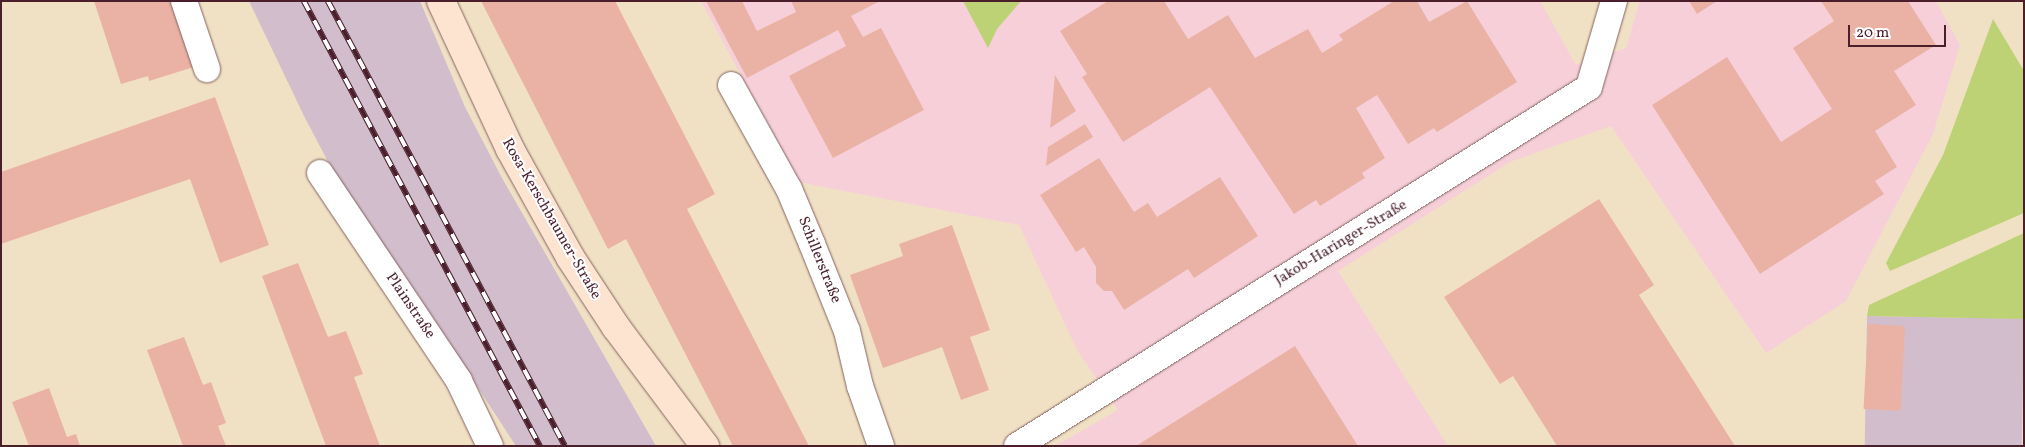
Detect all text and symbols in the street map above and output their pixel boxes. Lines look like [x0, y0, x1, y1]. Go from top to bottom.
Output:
scale bar [1850, 15, 1948, 47]
text: 20 m [1856, 23, 1889, 44]
street label: Rosa-Kerschbaumer-Straße [498, 135, 604, 303]
street label: Jakob-Haringer-Straße [1271, 196, 1411, 290]
street label: Schillerstraße [793, 214, 845, 306]
street label: Plainstraße [381, 270, 439, 342]

